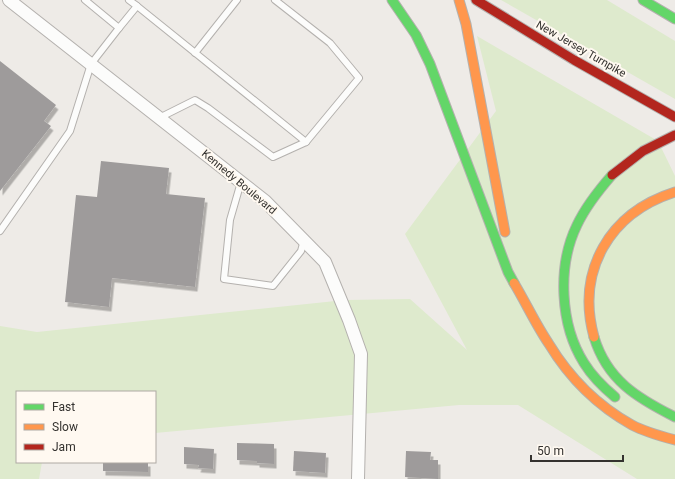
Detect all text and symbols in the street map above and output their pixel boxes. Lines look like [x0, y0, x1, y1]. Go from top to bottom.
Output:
street label: New Jersey Turnpike [534, 18, 628, 80]
street label: Kennedy Boulevard [199, 147, 279, 217]
legend [16, 391, 156, 463]
text: Fast [52, 400, 75, 414]
text: Slow [52, 420, 78, 434]
scale bar [531, 437, 623, 463]
text: Jam [52, 440, 76, 454]
text: 50 m [537, 444, 564, 458]

